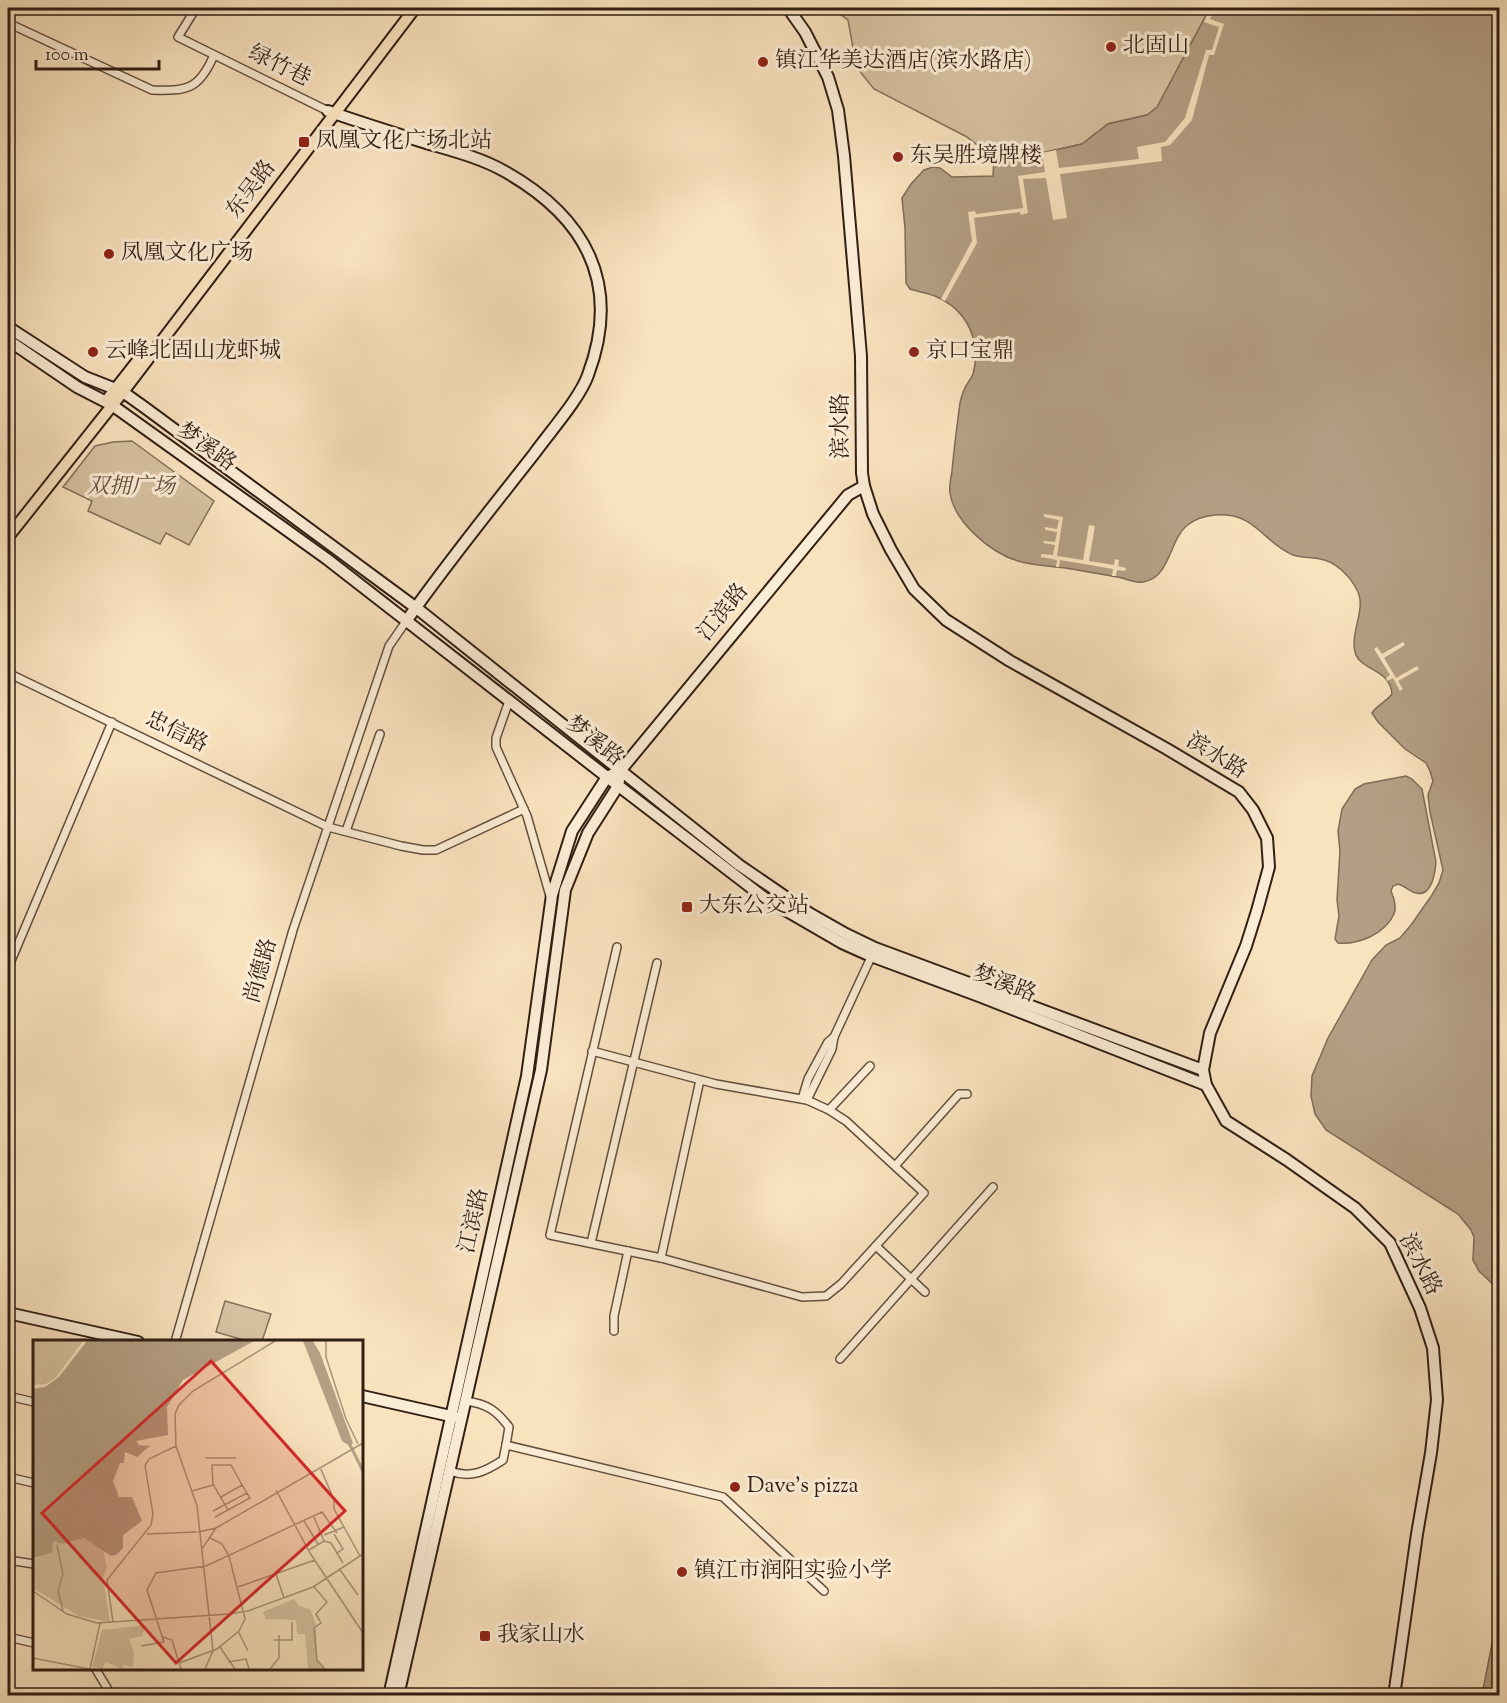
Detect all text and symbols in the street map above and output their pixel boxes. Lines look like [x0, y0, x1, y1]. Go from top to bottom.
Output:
place label: 北固山 [1123, 31, 1189, 63]
scale bar [36, 33, 159, 71]
street label: 绿竹巷 [242, 38, 316, 96]
marker: 北固山 [1104, 40, 1118, 54]
text: 100 m [45, 43, 89, 69]
place label: 镇江华美达酒店(滨水路店) [775, 46, 1031, 78]
marker: 镇江华美达酒店(滨水路店) [756, 55, 770, 69]
place label: 凤凰文化广场北站 [316, 126, 492, 158]
marker: 凤凰文化广场北站 [297, 135, 311, 149]
place label: 东吴胜境牌楼 [910, 141, 1042, 173]
marker: 东吴胜境牌楼 [891, 150, 905, 164]
street label: 东吴路 [219, 154, 285, 226]
place label: 凤凰文化广场 [121, 238, 253, 270]
marker: 凤凰文化广场 [102, 247, 116, 261]
place label: 云峰北固山龙虾城 [105, 336, 281, 368]
place label: 京口宝鼎 [926, 336, 1014, 368]
marker: 云峰北固山龙虾城 [86, 345, 100, 359]
marker: 京口宝鼎 [907, 345, 921, 359]
street label: 滨水路 [826, 393, 858, 459]
street label: 梦溪路 [170, 416, 242, 480]
park label: 双拥广场 [87, 472, 177, 504]
street label: 江滨路 [691, 577, 757, 649]
street label: 忠信路 [139, 704, 213, 762]
street label: 梦溪路 [558, 709, 630, 775]
street label: 滨水路 [1180, 726, 1252, 788]
place label: 大东公交站 [699, 891, 809, 923]
marker: 大东公交站 [680, 900, 694, 914]
street label: 尚德路 [238, 935, 286, 1007]
street label: 梦溪路 [967, 958, 1041, 1012]
street label: 江滨路 [452, 1185, 498, 1257]
street label: 滨水路 [1390, 1228, 1448, 1302]
inset map [33, 1340, 363, 1670]
place label: Dave's pizza [747, 1471, 859, 1503]
marker: Dave's pizza [728, 1480, 742, 1494]
place label: 镇江市润阳实验小学 [694, 1556, 892, 1588]
marker: 镇江市润阳实验小学 [675, 1565, 689, 1579]
place label: 我家山水 [497, 1620, 585, 1652]
marker: 我家山水 [478, 1629, 492, 1643]

